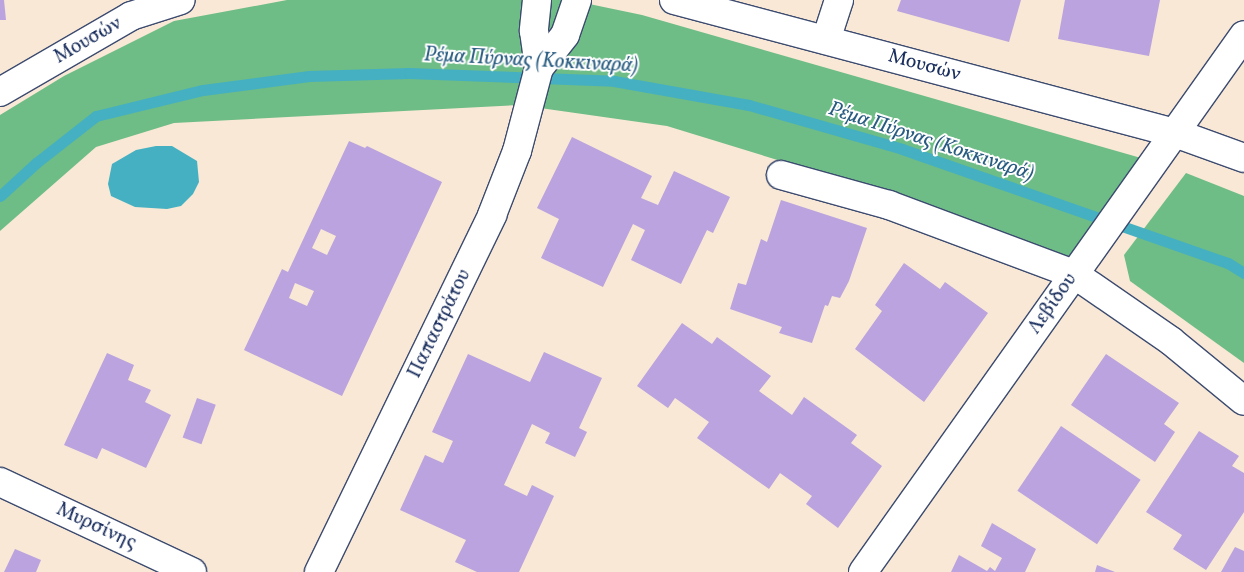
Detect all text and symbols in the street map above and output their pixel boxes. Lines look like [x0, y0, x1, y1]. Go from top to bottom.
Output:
street label: Μουσών [50, 12, 126, 70]
water label: Ρέμα Πύρνας (Κοκκιναρά) [423, 43, 639, 79]
street label: Μουσών [885, 45, 963, 87]
water label: Ρέμα Πύρνας (Κοκκιναρά) [825, 97, 1037, 187]
street label: Παπαστράτου [403, 266, 477, 382]
street label: Λεβίδου [1023, 269, 1083, 339]
street label: Μυρσίνης [52, 498, 140, 556]

